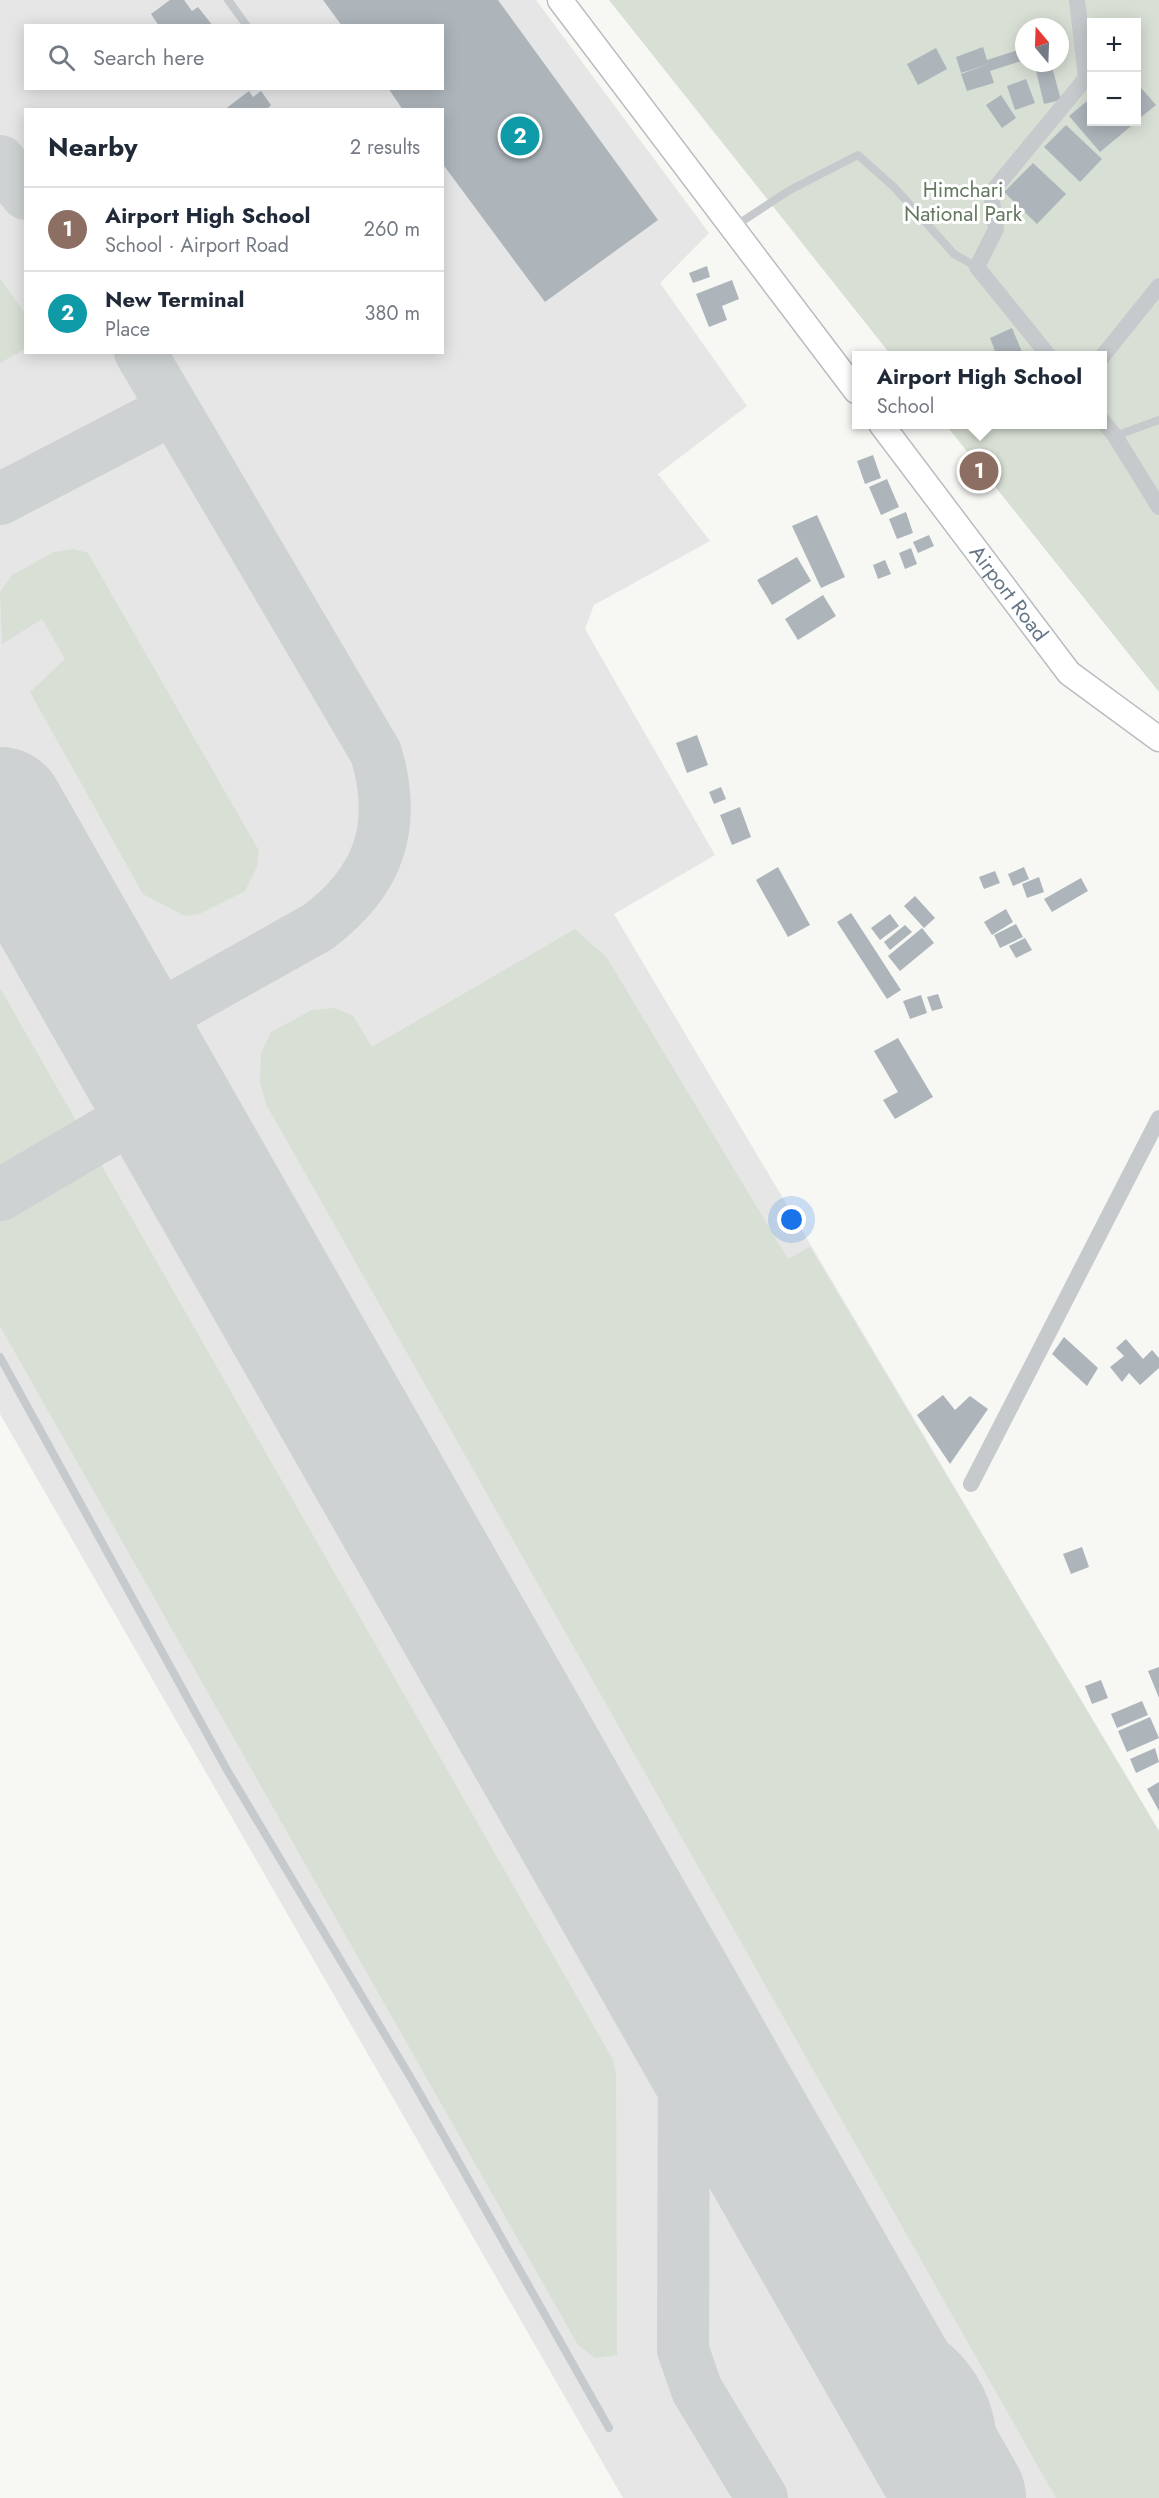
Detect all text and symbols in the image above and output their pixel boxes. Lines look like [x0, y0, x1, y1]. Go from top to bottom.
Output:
north arrow [1015, 18, 1069, 72]
map controls [1087, 18, 1141, 126]
button: + [1087, 18, 1141, 72]
search box [24, 24, 444, 90]
icon: search [45, 41, 78, 74]
text: Search here [93, 41, 204, 73]
button: − [1087, 72, 1141, 126]
pin: 2 [500, 114, 540, 158]
text: Nearby [48, 128, 137, 166]
text: 2 results [350, 133, 420, 162]
park label: Himchari National Park [904, 175, 1023, 229]
text: Airport High School [105, 199, 310, 231]
text: 1 [62, 215, 73, 244]
text: 260 m [364, 215, 420, 244]
text: School · Airport Road [105, 231, 289, 260]
text: New Terminal [105, 283, 244, 315]
text: 2 [61, 299, 74, 328]
text: 380 m [365, 299, 420, 328]
text: Place [105, 315, 150, 344]
popup [852, 351, 1107, 429]
text: Airport High School [877, 360, 1082, 392]
text: School [877, 392, 934, 421]
pin: 1 [960, 448, 998, 494]
street label: Airport Road [962, 539, 1055, 648]
your location [777, 1205, 806, 1234]

